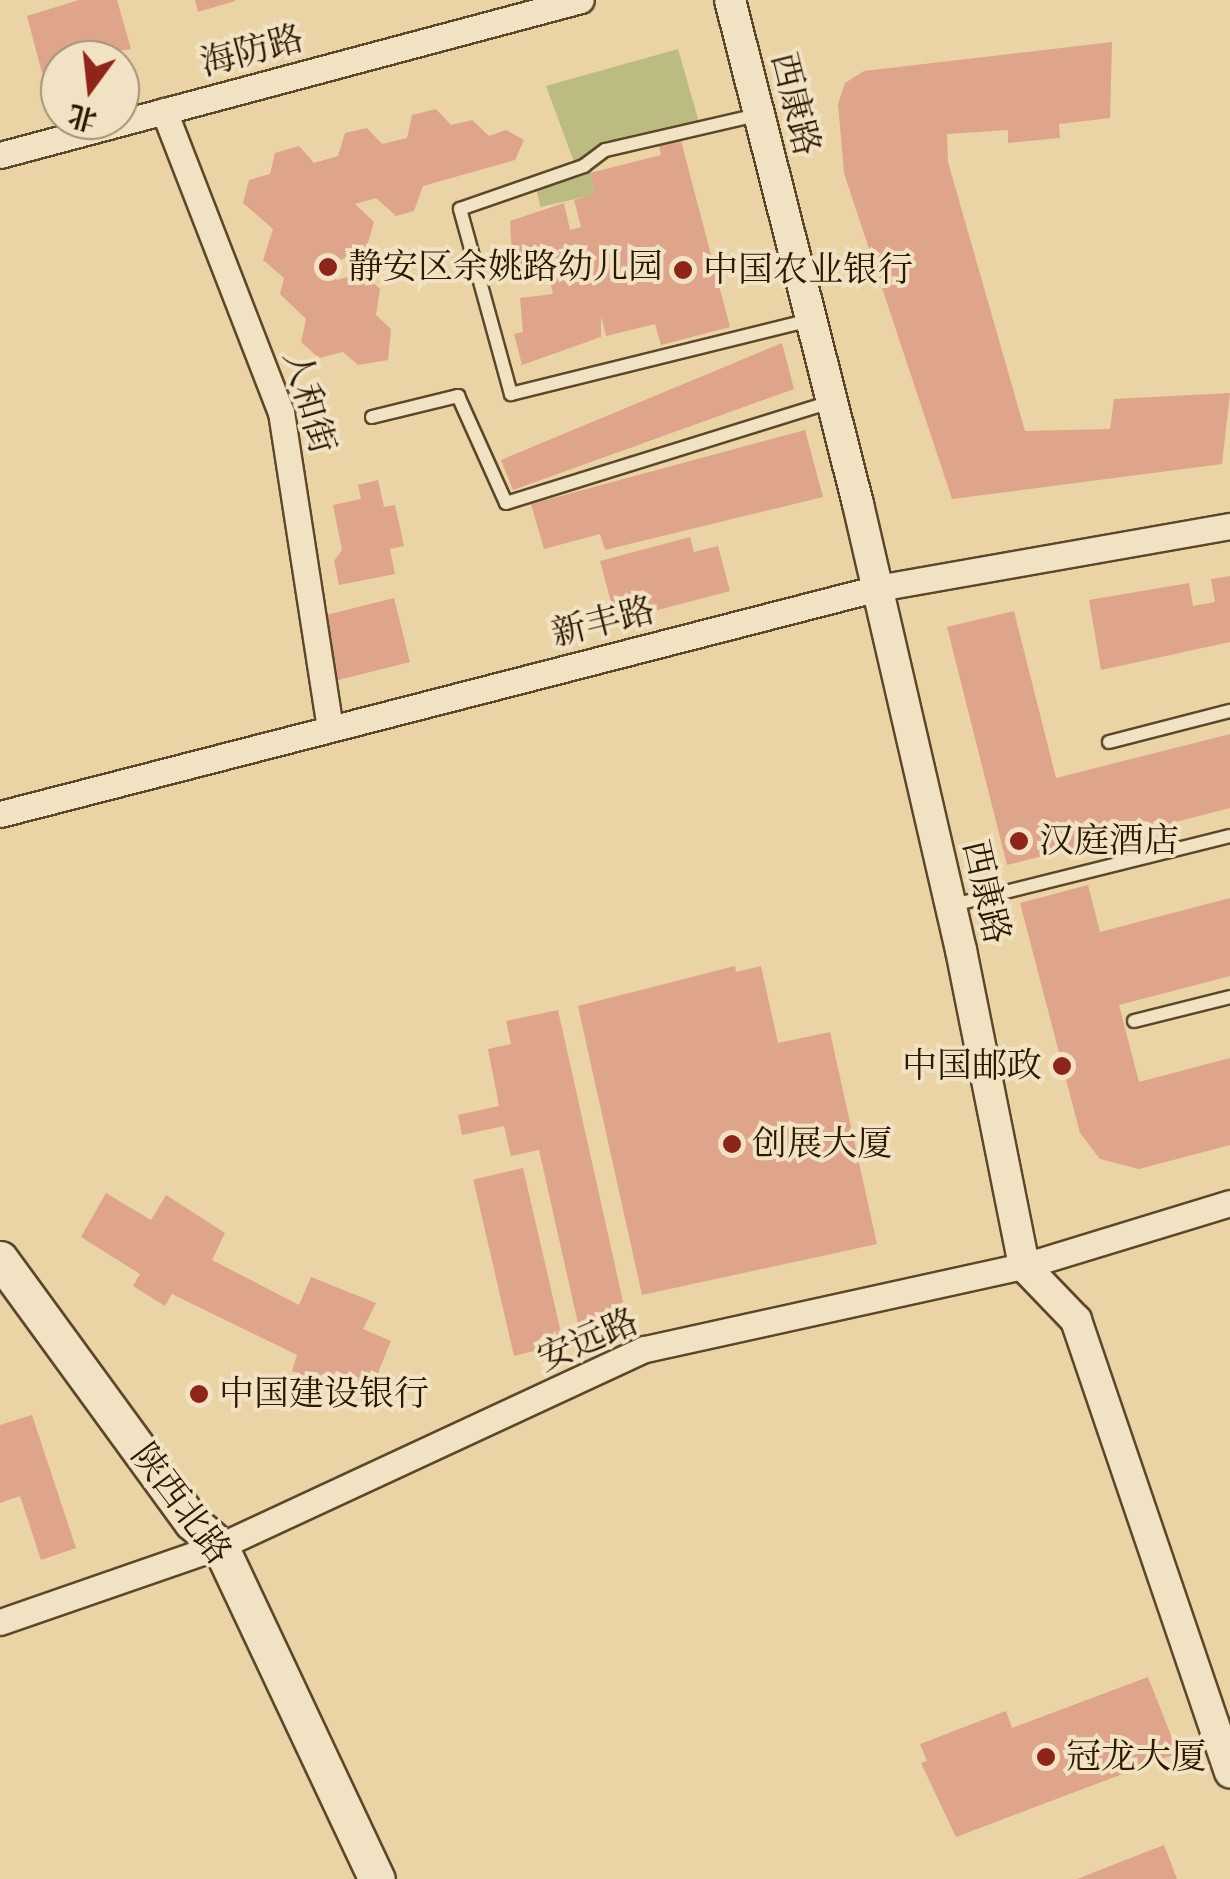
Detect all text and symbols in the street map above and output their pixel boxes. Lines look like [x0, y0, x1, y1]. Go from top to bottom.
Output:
street label: 海防路 [196, 17, 308, 85]
north arrow [40, 40, 140, 140]
street label: 西康路 [762, 48, 828, 160]
text: 北 [64, 95, 101, 139]
place label: 静安区余姚路幼儿园 [348, 246, 663, 288]
place label: 中国农业银行 [703, 249, 913, 291]
marker: 静安区余姚路幼儿园 [317, 256, 339, 278]
marker: 中国农业银行 [672, 259, 694, 281]
street label: 人和街 [274, 346, 344, 458]
street label: 新丰路 [547, 589, 659, 655]
place label: 汉庭酒店 [1039, 820, 1179, 862]
marker: 汉庭酒店 [1008, 830, 1030, 852]
street label: 西康路 [954, 836, 1018, 948]
place label: 中国邮政 [902, 1045, 1042, 1087]
marker: 中国邮政 [1051, 1055, 1073, 1077]
place label: 创展大厦 [752, 1123, 892, 1165]
marker: 创展大厦 [721, 1133, 743, 1155]
street label: 安远路 [531, 1300, 645, 1380]
place label: 中国建设银行 [219, 1373, 429, 1415]
marker: 中国建设银行 [188, 1383, 210, 1405]
street label: 陕西北路 [122, 1435, 240, 1573]
place label: 冠龙大厦 [1066, 1736, 1206, 1778]
marker: 冠龙大厦 [1035, 1746, 1057, 1768]

